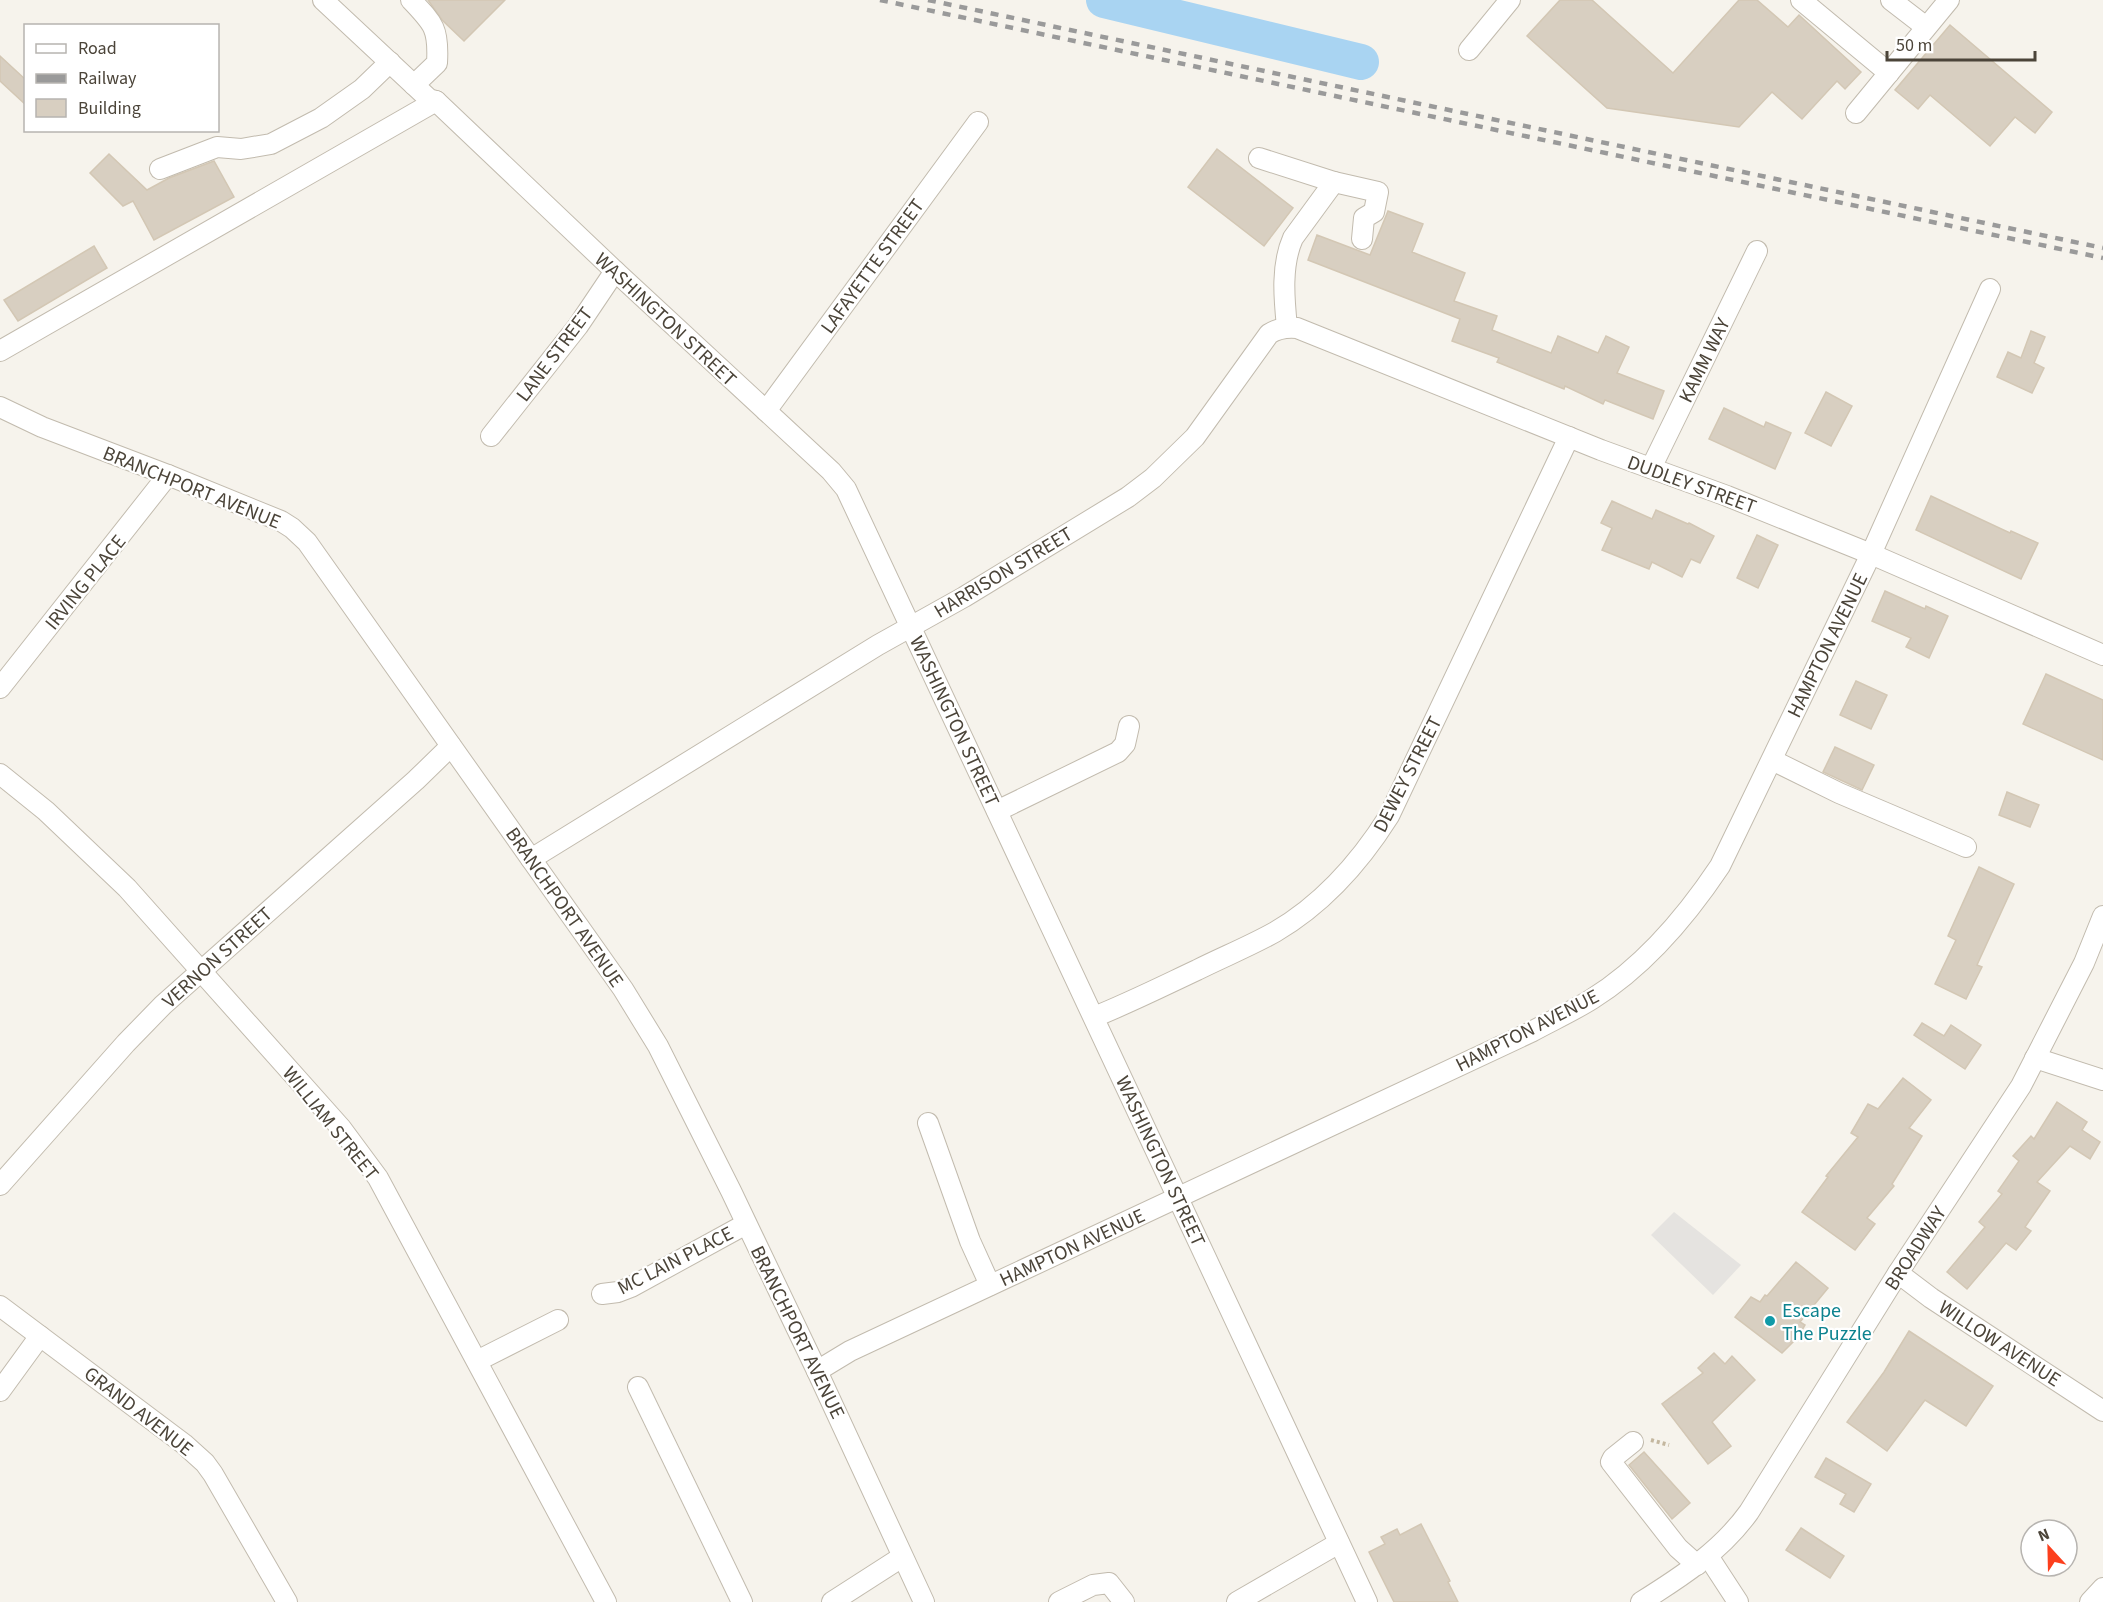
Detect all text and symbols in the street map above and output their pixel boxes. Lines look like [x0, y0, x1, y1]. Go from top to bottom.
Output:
legend [24, 24, 219, 132]
scale bar [1887, 24, 2036, 62]
text: 50 m [1896, 33, 1932, 58]
text: Road [78, 36, 117, 61]
text: Railway [78, 66, 137, 91]
text: Building [78, 96, 141, 121]
street label: LAFAYETTE STREET [814, 193, 931, 340]
street label: WASHINGTON STREET [588, 246, 743, 393]
street label: LANE STREET [510, 301, 600, 408]
street label: KAMM WAY [1672, 313, 1738, 408]
street label: BRANCHPORT AVENUE [99, 439, 285, 536]
street label: DUDLEY STREET [1623, 449, 1760, 521]
street label: HARRISON STREET [929, 520, 1078, 625]
street label: IRVING PLACE [39, 529, 133, 636]
street label: HAMPTON AVENUE [1781, 568, 1875, 722]
street label: WASHINGTON STREET [902, 632, 1006, 811]
street label: DEWEY STREET [1367, 711, 1449, 837]
street label: BRANCHPORT AVENUE [498, 822, 630, 993]
street label: VERNON STREET [156, 900, 279, 1015]
street label: HAMPTON AVENUE [1451, 983, 1604, 1079]
street label: WILLIAM STREET [276, 1061, 385, 1187]
street label: WASHINGTON STREET [1108, 1072, 1212, 1251]
street label: BROADWAY [1878, 1201, 1954, 1296]
street label: HAMPTON AVENUE [995, 1202, 1150, 1294]
street label: MC LAIN PLACE [613, 1220, 738, 1302]
street label: BRANCHPORT AVENUE [743, 1241, 851, 1424]
street label: WILLOW AVENUE [1933, 1294, 2066, 1394]
place label: Escape The Puzzle [1782, 1297, 1872, 1348]
marker: Escape The Puzzle [1763, 1314, 1777, 1328]
street label: GRAND AVENUE [78, 1360, 199, 1463]
north arrow [2019, 1518, 2079, 1578]
text: N [2035, 1523, 2053, 1547]

